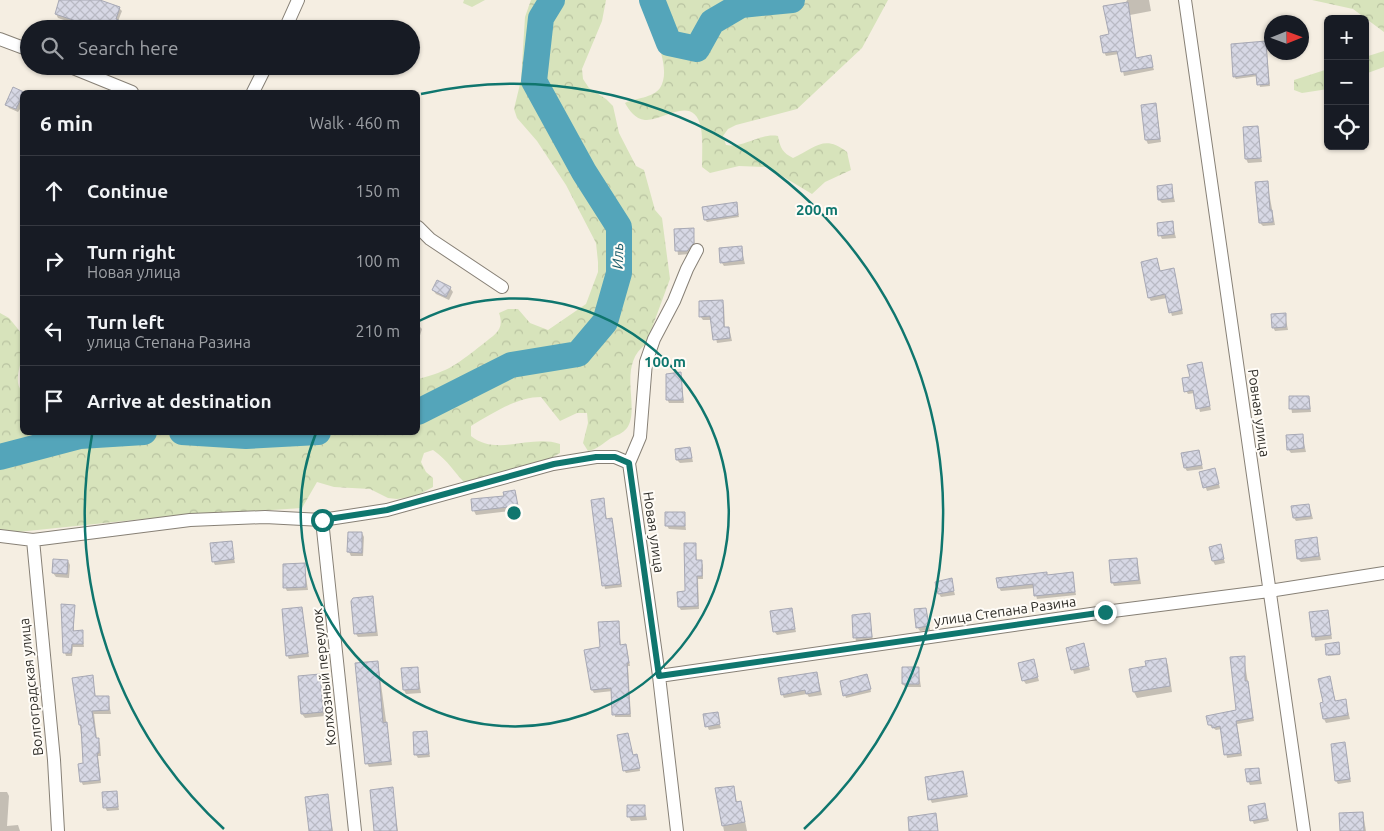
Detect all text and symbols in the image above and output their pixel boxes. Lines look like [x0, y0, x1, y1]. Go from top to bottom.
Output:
north arrow [1264, 15, 1309, 60]
map controls [1324, 15, 1369, 150]
button: + [1324, 15, 1369, 60]
search box [20, 20, 420, 75]
icon: search [38, 34, 66, 62]
text: Search here [78, 37, 178, 59]
button: − [1324, 60, 1369, 105]
button: locate [1324, 105, 1369, 150]
text: 6 min [40, 111, 93, 135]
text: Walk · 460 m [309, 114, 400, 132]
icon: ahead [40, 177, 68, 205]
text: Continue [87, 180, 168, 202]
text: 150 m [355, 182, 400, 200]
text: 200 m [796, 201, 838, 218]
text: Turn right [87, 241, 175, 263]
water label: Иль [609, 243, 626, 269]
icon: right [40, 247, 68, 275]
text: 100 m [355, 252, 400, 270]
text: Новая улица [87, 263, 181, 281]
text: Turn left [87, 311, 165, 333]
icon: left [40, 317, 68, 345]
text: 210 m [355, 322, 400, 340]
text: улица Степана Разина [87, 333, 251, 351]
text: 100 m [644, 353, 686, 370]
street label: Ровная улица [1245, 368, 1273, 458]
icon: arrive [40, 387, 68, 415]
text: Arrive at destination [87, 390, 272, 412]
street label: Новая улица [640, 490, 668, 574]
centre of rings [505, 504, 523, 522]
route start [311, 509, 334, 532]
street label: улица Степана Разина [933, 593, 1077, 629]
route end [1094, 601, 1117, 624]
street label: Колхозный переулок [309, 607, 339, 747]
street label: Волгоградская улица [16, 617, 46, 757]

